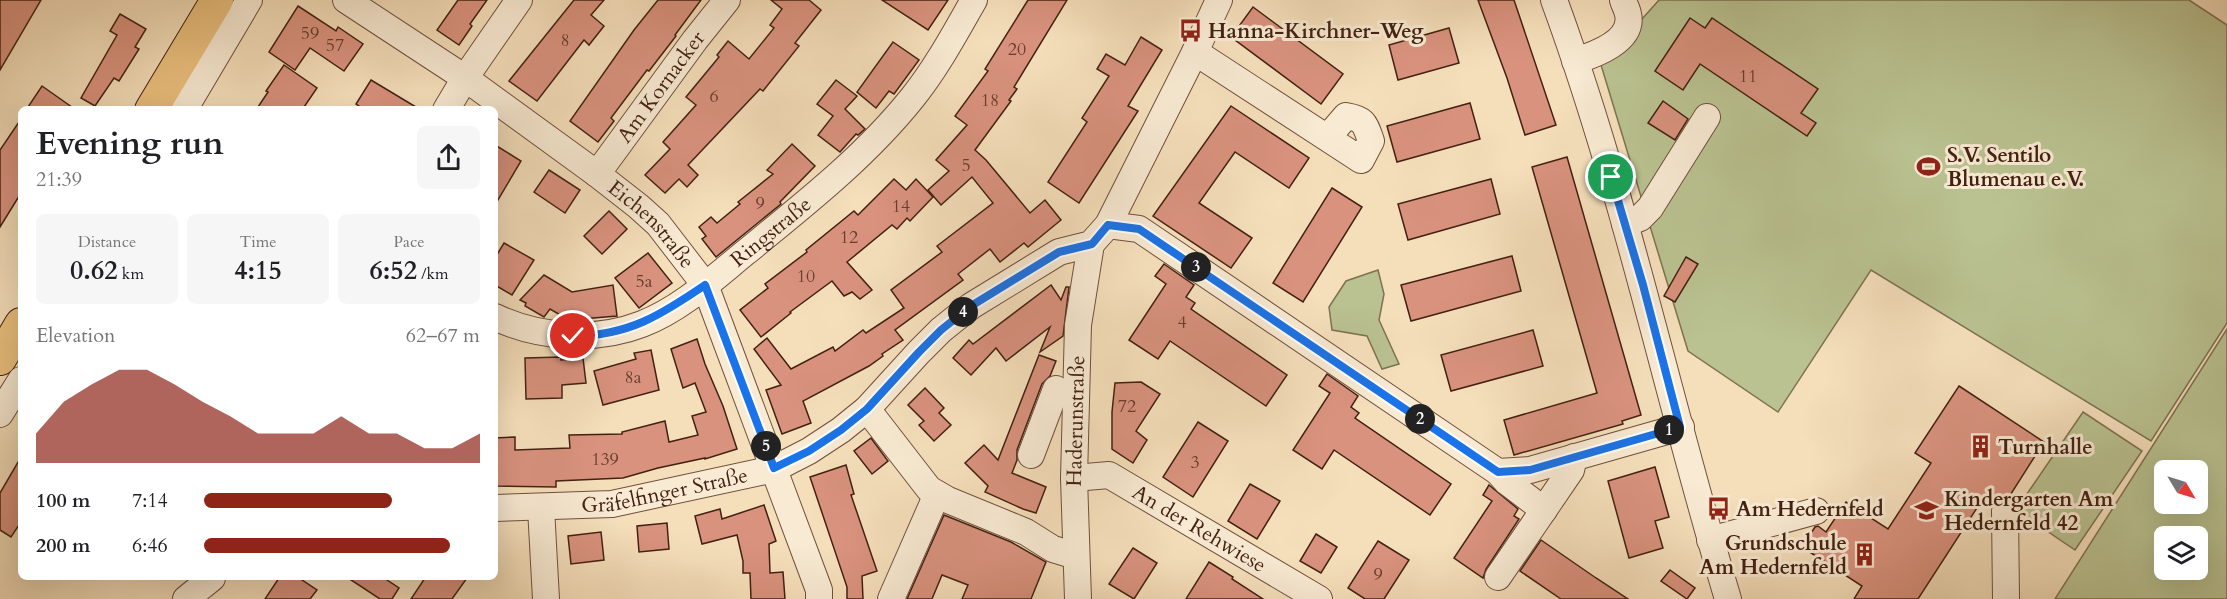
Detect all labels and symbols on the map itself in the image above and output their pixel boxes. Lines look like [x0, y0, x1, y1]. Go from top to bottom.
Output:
place label: Hanna-Kirchner-Weg [1208, 17, 1424, 46]
bus stop icon: Hanna-Kirchner-Weg [1177, 18, 1203, 44]
house number: 59 [301, 21, 319, 46]
street label: Am Kornacker [610, 24, 712, 149]
house number: 8 [560, 28, 570, 53]
house number: 57 [326, 33, 344, 58]
house number: 20 [1008, 37, 1026, 62]
house number: 11 [1739, 64, 1757, 89]
house number: 6 [709, 84, 719, 109]
house number: 18 [981, 88, 999, 113]
place label: S.V. Sentilo Blumenau e.V. [1947, 141, 2084, 194]
pin [1585, 151, 1636, 202]
house number: 5 [961, 153, 971, 178]
sports icon: S.V. Sentilo Blumenau e.V. [1916, 154, 1942, 180]
street label: Eichenstraße [602, 173, 702, 274]
street label: Ringstraße [724, 190, 817, 274]
house number: 9 [755, 191, 765, 216]
house number: 14 [892, 194, 910, 219]
house number: 12 [840, 225, 858, 250]
pin: 3 [1181, 252, 1211, 282]
house number: 10 [797, 264, 815, 289]
house number: 5a [636, 269, 653, 294]
pin: 4 [948, 297, 978, 327]
pin [547, 310, 598, 361]
house number: 4 [1177, 310, 1187, 335]
street label: Haderunstraße [1059, 355, 1092, 487]
house number: 8a [625, 365, 642, 390]
house number: 72 [1118, 394, 1136, 419]
pin: 2 [1405, 404, 1435, 434]
pin: 1 [1654, 415, 1684, 445]
pin: 5 [751, 431, 781, 461]
place label: Turnhalle [1998, 433, 2093, 462]
building icon: Turnhalle [1967, 434, 1993, 460]
house number: 139 [591, 447, 619, 472]
house number: 3 [1190, 450, 1200, 475]
north arrow [2154, 460, 2208, 514]
street label: Gräfelfinger Straße [581, 461, 750, 520]
street label: An der Rehwiese [1127, 477, 1272, 579]
place label: Kindergarten Am Hedernfeld 42 [1944, 485, 2114, 538]
place label: Am Hedernfeld [1736, 495, 1884, 524]
bus stop icon: Am Hedernfeld [1705, 496, 1731, 522]
school or university icon: Kindergarten Am Hedernfeld 42 [1913, 498, 1939, 524]
place label: Grundschule Am Hedernfeld [1699, 529, 1847, 582]
building icon: Grundschule Am Hedernfeld [1852, 542, 1878, 568]
house number: 9 [1373, 562, 1383, 587]

